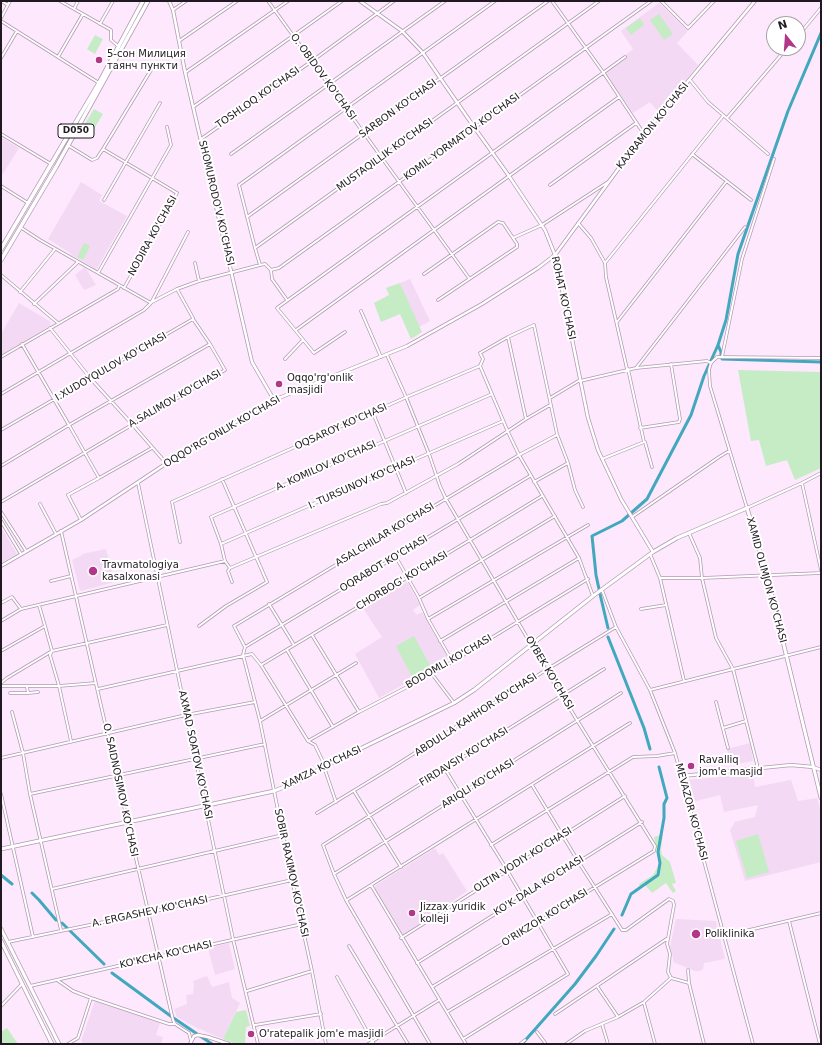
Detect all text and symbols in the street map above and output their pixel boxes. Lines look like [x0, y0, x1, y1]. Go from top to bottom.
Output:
north arrow [766, 16, 806, 56]
text: N [776, 17, 789, 33]
street label: O. OBIDOV KO'CHASI [288, 31, 358, 123]
place label: 5-сон Милиция таянч пункти [107, 48, 186, 72]
marker: 5-сон Милиция таянч пункти [94, 55, 104, 65]
street label: TOSHLOQ KO'CHASI [214, 65, 302, 131]
street label: SARBON KO'CHASI [357, 77, 439, 141]
street label: KAXRAMON KO'CHASI [614, 80, 692, 172]
street label: KOMIL YORMATOV KO'CHASI [402, 91, 522, 183]
street label: MUSTAQILLIK KO'CHASI [334, 116, 436, 194]
road number: D050 [58, 124, 94, 138]
street label: SHOMURODO'V KO'CHASI [196, 139, 236, 267]
street label: NODIRA KO'CHASI [126, 194, 180, 278]
street label: ROHAT KO'CHASI [548, 255, 578, 341]
street label: I.XUDOYQULOV KO'CHASI [53, 330, 169, 404]
street label: A.SALIMOV KO'CHASI [126, 367, 224, 431]
place label: Oqqo'rg'onlik masjidi [287, 372, 353, 396]
marker: Oqqo'rg'onlik masjidi [274, 379, 284, 389]
street label: OQQO'RG'ONLIK KO'CHASI [162, 394, 282, 470]
street label: OQSAROY KO'CHASI [293, 401, 389, 453]
street label: A. KOMILOV KO'CHASI [274, 438, 378, 494]
street label: I. TURSUNOV KO'CHASI [307, 454, 417, 512]
street label: ASALCHILAR KO'CHASI [333, 501, 437, 569]
street label: XAMID OLIMJON KO'CHASI [743, 516, 789, 644]
street label: OQRABOT KO'CHASI [338, 533, 430, 595]
street label: CHORBOG' KO'CHASI [354, 549, 450, 613]
place label: Travmatologiya kasalxonasi [102, 559, 179, 582]
marker: Travmatologiya kasalxonasi [87, 565, 99, 577]
street label: BODOMLI KO'CHASI [404, 632, 494, 692]
street label: OYBEK KO'CHASI [522, 634, 576, 712]
street label: ABDULLA KAHHOR KO'CHASI [412, 671, 540, 759]
street label: AXMAD SOATOV KO'CHASI [175, 690, 215, 820]
street label: O. SAIDNOSIMOV KO'CHASI [100, 722, 140, 858]
street label: FIRDAVSIY KO'CHASI [418, 725, 510, 789]
street label: XAMZA KO'CHASI [281, 744, 363, 792]
place label: Ravalliq jom'e masjid [699, 754, 763, 778]
street label: ARIQLI KO'CHASI [439, 757, 517, 811]
marker: Ravalliq jom'e masjid [686, 761, 696, 771]
street label: MEVAZOR KO'CHASI [672, 762, 710, 862]
street label: SOBIR RAXIMOV KO'CHASI [272, 808, 310, 938]
street label: OLTIN VODIY KO'CHASI [472, 825, 574, 895]
street label: KO'K DALA KO'CHASI [492, 853, 586, 919]
street label: O'RIKZOR KO'CHASI [500, 887, 590, 949]
street label: A. ERGASHEV KO'CHASI [91, 894, 209, 930]
place label: Jizzax yuridik kolleji [420, 901, 486, 924]
marker: Jizzax yuridik kolleji [407, 908, 417, 918]
marker: Poliklinika [690, 928, 702, 940]
place label: Poliklinika [705, 928, 755, 940]
street label: KO'KCHA KO'CHASI [119, 939, 213, 971]
place label: O'ratepalik jom'e masjidi [259, 1028, 383, 1040]
marker: O'ratepalik jom'e masjidi [246, 1029, 256, 1039]

